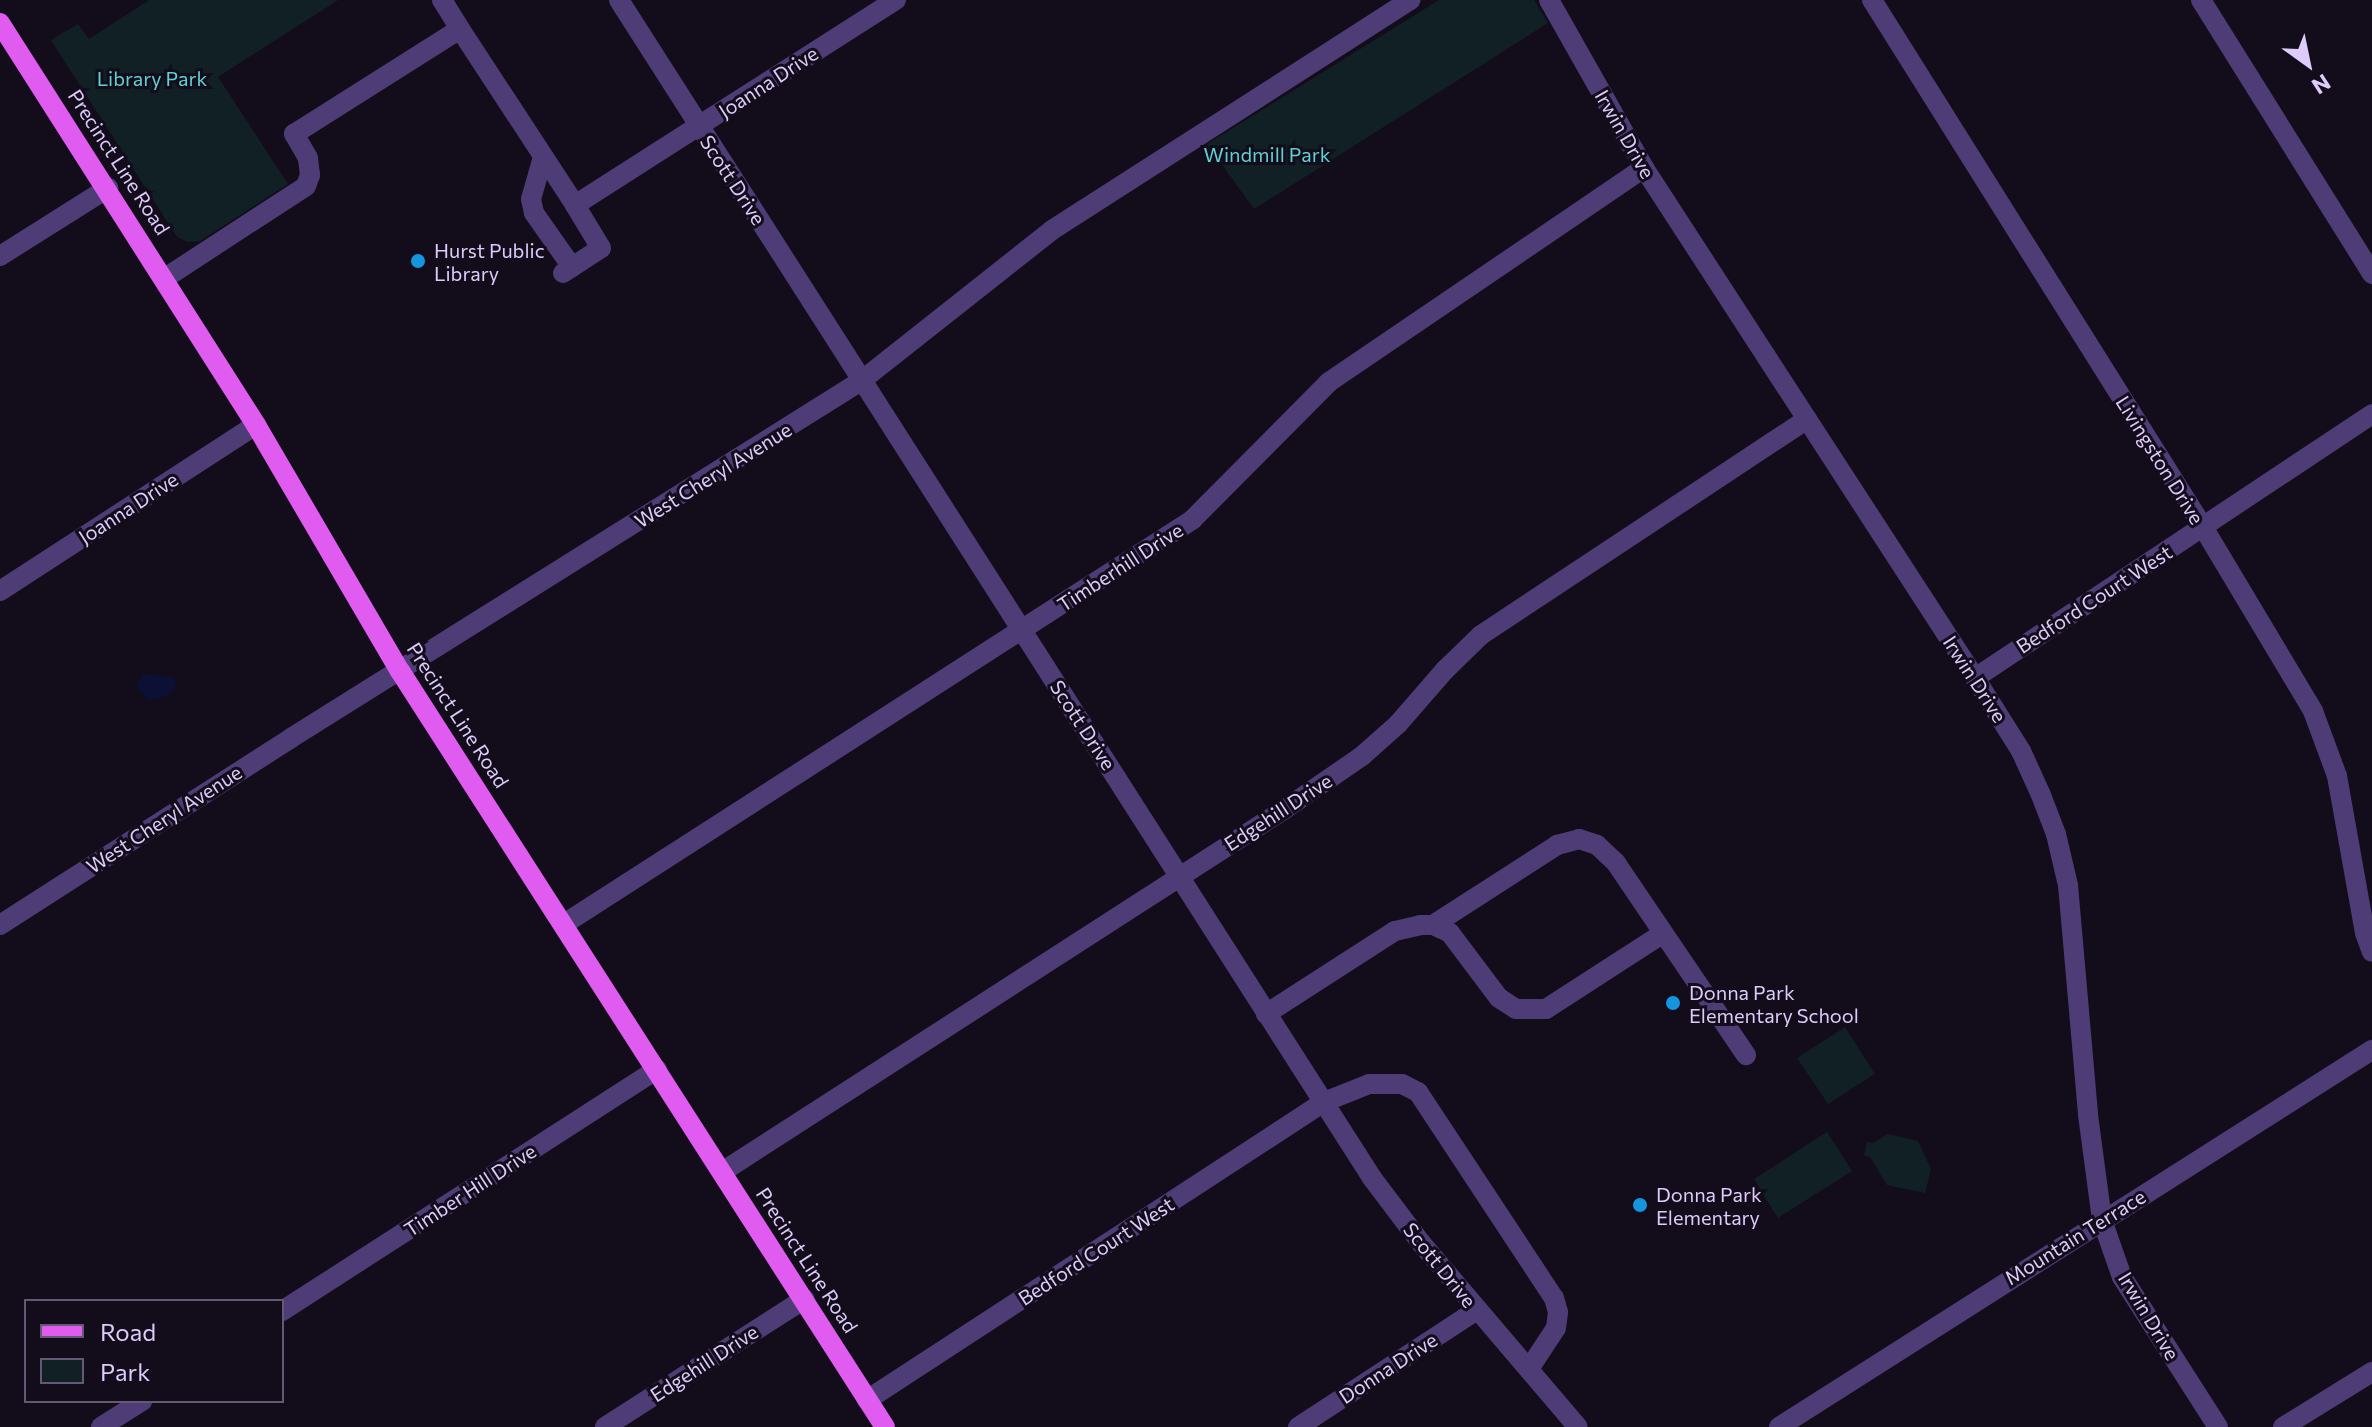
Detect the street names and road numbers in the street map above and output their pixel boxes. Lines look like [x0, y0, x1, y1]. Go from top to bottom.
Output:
street label: Joanna Drive [714, 41, 822, 123]
street label: Precinct Line Road [63, 85, 175, 239]
street label: Irwin Drive [1590, 85, 1660, 183]
street label: Scott Drive [695, 131, 771, 229]
street label: Livingston Drive [2111, 391, 2209, 529]
street label: West Cheryl Avenue [630, 417, 796, 533]
street label: Joanna Drive [74, 467, 182, 549]
street label: Timberhill Drive [1053, 518, 1187, 616]
street label: Bedford Court West [2012, 540, 2176, 658]
street label: Irwin Drive [1938, 631, 2012, 727]
street label: Precinct Line Road [402, 638, 514, 792]
street label: Scott Drive [1045, 676, 1121, 774]
street label: West Cheryl Avenue [82, 760, 246, 878]
street label: Edgehill Drive [1220, 768, 1336, 856]
street label: Timber Hill Drive [400, 1139, 540, 1241]
street label: Precinct Line Road [751, 1183, 863, 1337]
street label: Mountain Terrace [2000, 1184, 2150, 1290]
street label: Bedford Court West [1014, 1192, 1178, 1310]
street label: Scott Drive [1399, 1218, 1481, 1312]
street label: Irwin Drive [2113, 1268, 2185, 1364]
street label: Edgehill Drive [646, 1319, 762, 1407]
street label: Donna Drive [1334, 1327, 1442, 1409]

